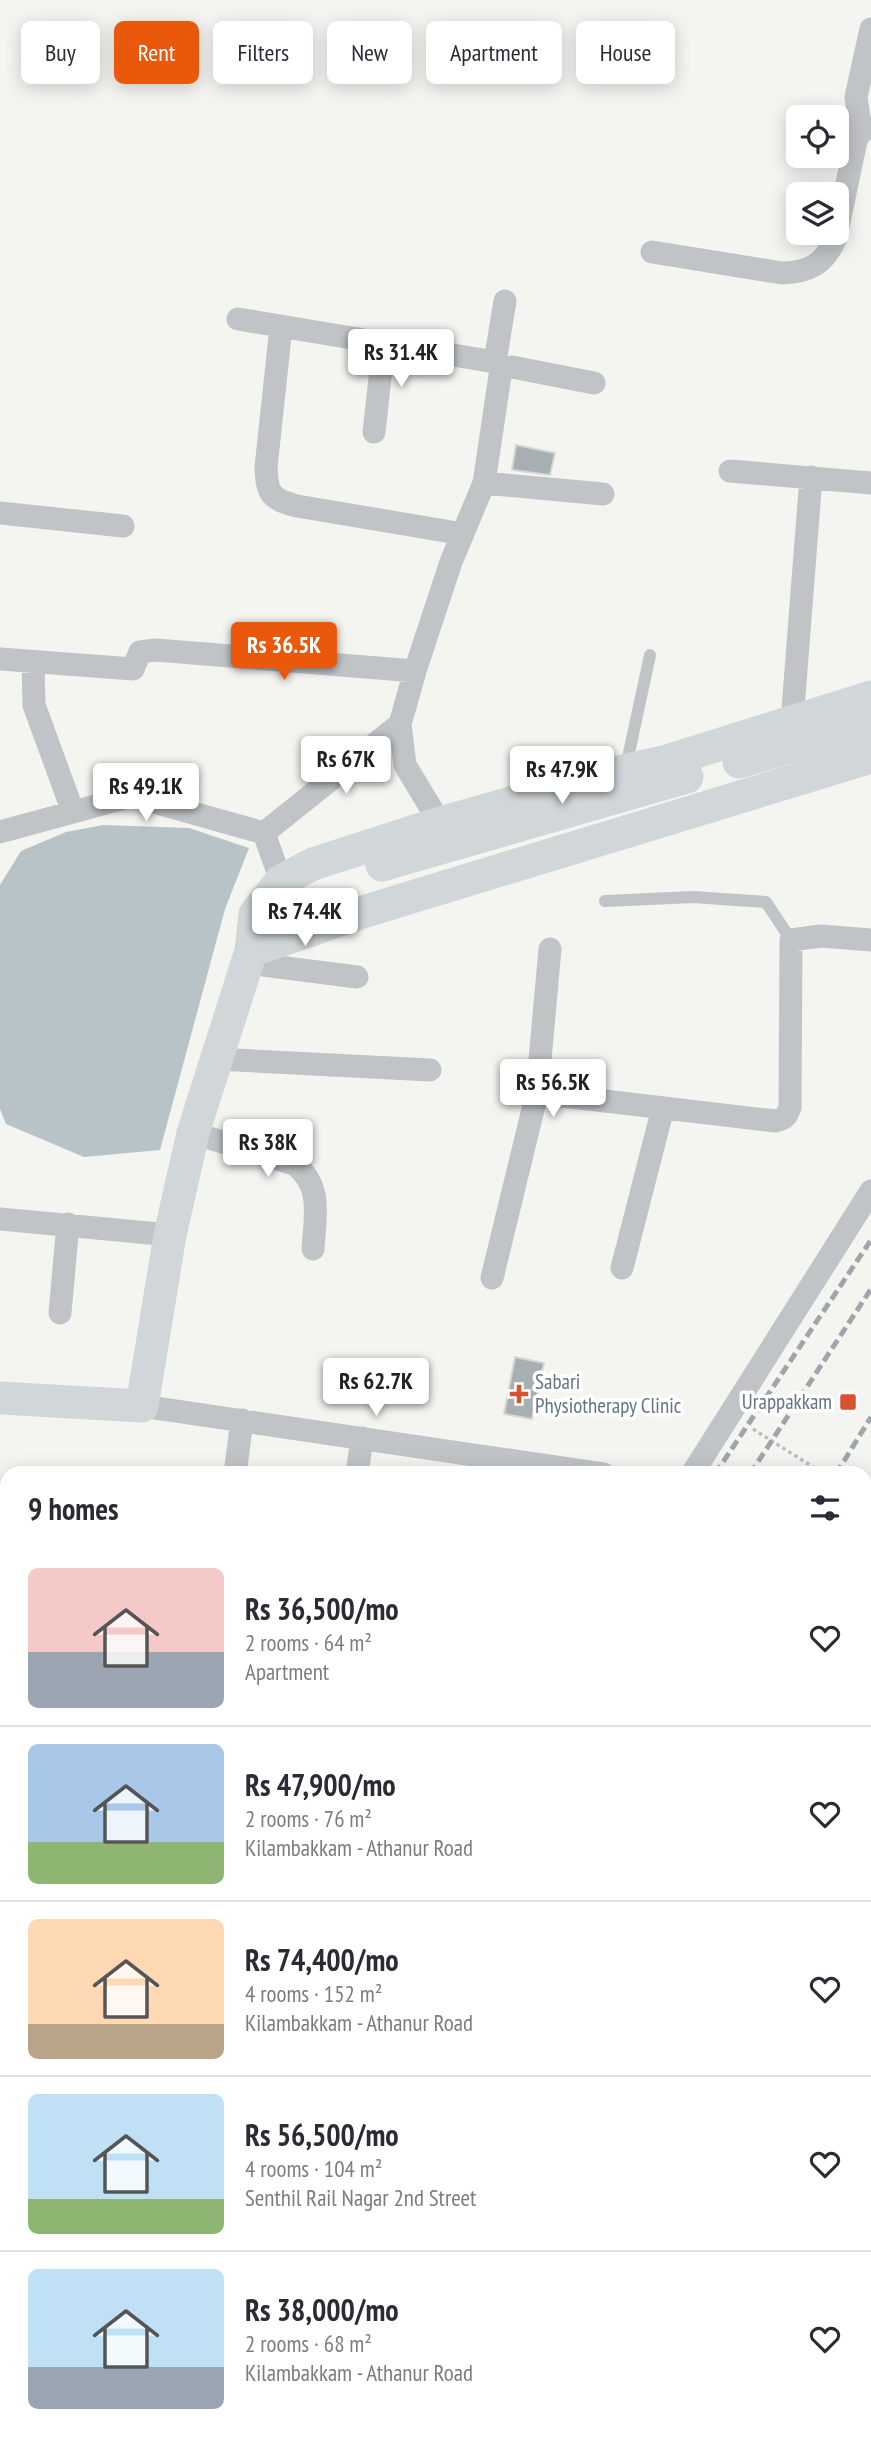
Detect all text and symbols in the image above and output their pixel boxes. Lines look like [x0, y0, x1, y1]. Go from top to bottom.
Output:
chip: Buy [21, 21, 100, 84]
chip: Rent [114, 21, 199, 84]
chip: Filters [213, 21, 313, 84]
chip: New [327, 21, 412, 84]
chip: Apartment [426, 21, 562, 84]
chip: House [576, 21, 675, 84]
map controls [786, 105, 849, 245]
button: locate [786, 105, 849, 168]
button: layers [786, 182, 849, 245]
pin: Rs 31.4K [329, 330, 473, 389]
text: Rs 31.4K [364, 337, 438, 366]
pin: Rs 36.5K [212, 622, 356, 682]
text: Rs 36.5K [247, 630, 321, 659]
pin: Rs 67K [289, 736, 403, 796]
text: Rs 67K [317, 744, 375, 773]
pin: Rs 47.9K [490, 746, 634, 806]
text: Rs 47.9K [526, 754, 598, 783]
pin: Rs 49.1K [74, 764, 218, 823]
text: Rs 49.1K [109, 771, 183, 800]
pin: Rs 74.4K [233, 888, 377, 948]
text: Rs 74.4K [268, 896, 342, 925]
pin: Rs 56.5K [481, 1060, 625, 1119]
text: Rs 56.5K [516, 1067, 590, 1096]
pin: Rs 38K [211, 1120, 325, 1179]
text: Rs 38K [239, 1127, 297, 1156]
pin: Rs 62.7K [304, 1358, 448, 1418]
text: Rs 62.7K [339, 1366, 413, 1395]
place label: Sabari Physiotherapy Clinic [535, 1368, 682, 1419]
marker: Sabari Physiotherapy Clinic [509, 1384, 529, 1404]
place label: Urappakkam [742, 1388, 832, 1415]
marker: Urappakkam [838, 1392, 858, 1412]
text: 9 homes [28, 1489, 119, 1528]
icon: filters [806, 1489, 844, 1527]
text: Rs 36,500/mo [245, 1589, 399, 1628]
icon: home [84, 1596, 168, 1680]
icon: heart [806, 1619, 844, 1657]
text: 2 rooms · 64 m² [245, 1628, 372, 1657]
text: Apartment [245, 1657, 329, 1686]
text: Rs 47,900/mo [245, 1765, 396, 1804]
icon: home [84, 1772, 168, 1856]
icon: heart [806, 1795, 844, 1833]
text: 2 rooms · 76 m² [245, 1804, 372, 1833]
text: Kilambakkam - Athanur Road [245, 1833, 473, 1862]
text: Rs 74,400/mo [245, 1940, 399, 1979]
icon: home [84, 1947, 168, 2031]
icon: heart [806, 1970, 844, 2008]
text: 4 rooms · 152 m² [245, 1979, 382, 2008]
text: Kilambakkam - Athanur Road [245, 2008, 473, 2037]
text: Rs 56,500/mo [245, 2115, 399, 2154]
icon: home [84, 2122, 168, 2206]
icon: heart [806, 2145, 844, 2183]
text: 4 rooms · 104 m² [245, 2154, 382, 2183]
text: Senthil Rail Nagar 2nd Street [245, 2183, 476, 2212]
text: Rs 38,000/mo [245, 2290, 399, 2329]
icon: home [84, 2297, 168, 2381]
icon: heart [806, 2320, 844, 2358]
text: 2 rooms · 68 m² [245, 2329, 372, 2358]
text: Kilambakkam - Athanur Road [245, 2358, 473, 2387]

